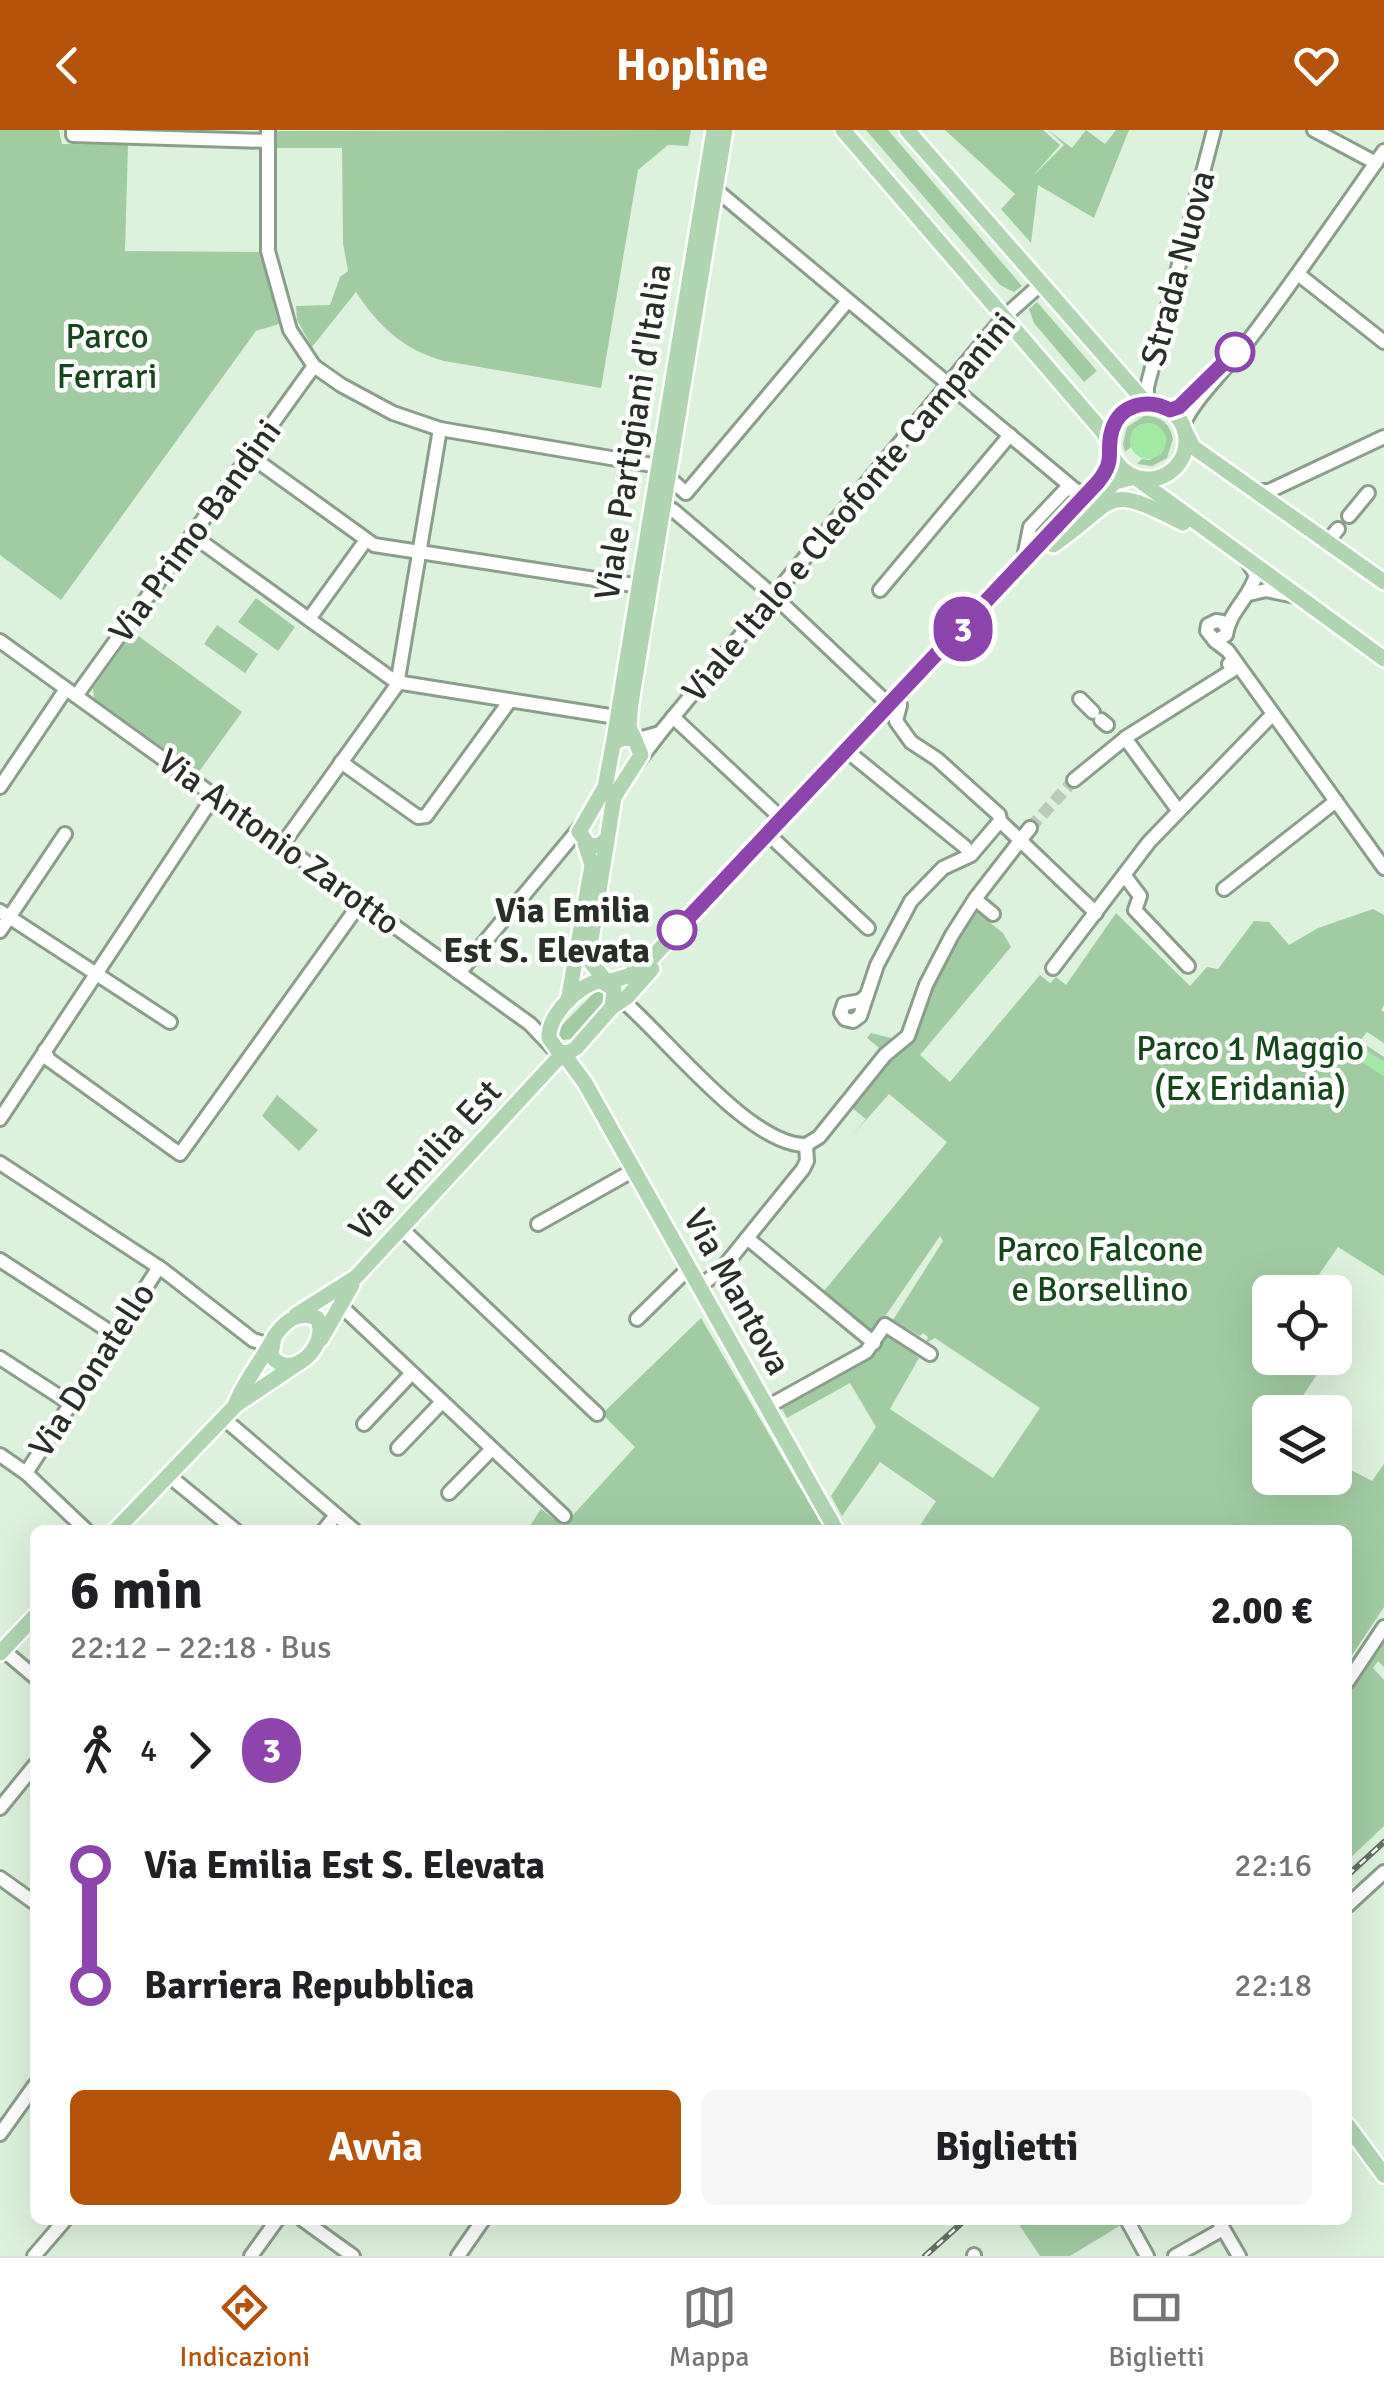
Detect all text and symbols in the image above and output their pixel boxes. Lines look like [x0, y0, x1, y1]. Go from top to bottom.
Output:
icon: back [40, 38, 95, 93]
text: Hopline [616, 38, 768, 93]
icon: heart [1289, 38, 1344, 93]
street label: Strada Nuova [1131, 166, 1225, 370]
street label: Viale Partigiani d'Italia [585, 261, 681, 603]
street label: Viale Italo e Cleofonte Campanini [673, 303, 1025, 711]
park label: Parco Ferrari [57, 315, 158, 398]
unlabelled marker [1216, 333, 1254, 371]
street label: Via Primo Bandini [100, 411, 290, 651]
line badge: 3 [930, 596, 996, 662]
text: 3 [954, 608, 972, 651]
street label: Via Antonio Zarotto [149, 740, 409, 944]
place label: Via Emilia Est S. Elevata [443, 889, 650, 972]
marker: Via Emilia Est S. Elevata [658, 911, 696, 949]
park label: Parco 1 Maggio (Ex Eridania) [1136, 1027, 1364, 1110]
street label: Via Emilia Est [339, 1071, 511, 1249]
street label: Via Mantova [674, 1201, 800, 1383]
park label: Parco Falcone e Borsellino [996, 1228, 1204, 1311]
street label: Via Donatello [20, 1274, 164, 1466]
map controls [1252, 1275, 1352, 1495]
button: locate [1252, 1275, 1352, 1375]
button: layers [1252, 1395, 1352, 1495]
text: 6 min [70, 1556, 203, 1624]
text: 2.00 € [1211, 1587, 1312, 1634]
text: 22:12 – 22:18 · Bus [70, 1628, 331, 1667]
icon: walk [70, 1723, 125, 1778]
icon: forward [172, 1723, 227, 1778]
text: 3 [262, 1729, 281, 1772]
text: 4 [140, 1731, 157, 1770]
text: Via Emilia Est S. Elevata [144, 1842, 545, 1889]
text: 22:16 [1234, 1846, 1312, 1885]
text: Barriera Repubblica [144, 1962, 474, 2009]
text: 22:18 [1234, 1966, 1312, 2005]
button: Avvia [70, 2090, 681, 2205]
button: Biglietti [701, 2090, 1312, 2205]
tab: Indicazioni [179, 2280, 310, 2374]
tab: Mappa [669, 2280, 750, 2374]
tab: Biglietti [1108, 2280, 1205, 2374]

